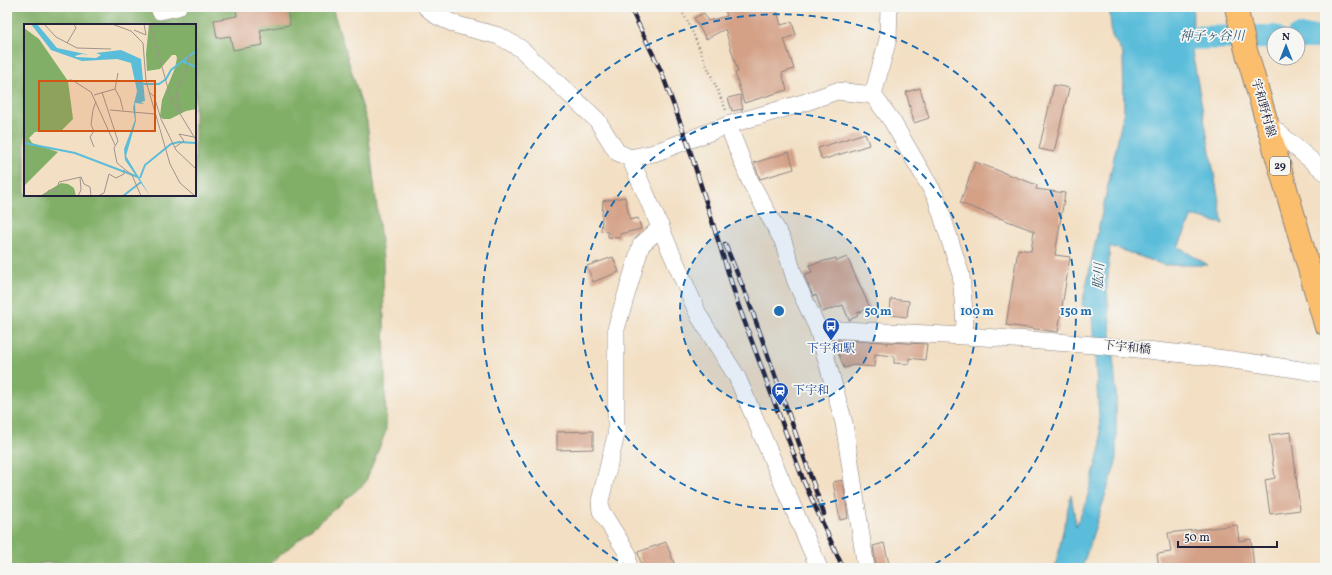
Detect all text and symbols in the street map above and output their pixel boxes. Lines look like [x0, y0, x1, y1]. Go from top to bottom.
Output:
inset map [24, 24, 196, 196]
north arrow [1266, 26, 1306, 66]
water label: 神子ヶ谷川 [1179, 28, 1246, 46]
text: N [1282, 30, 1290, 45]
street label: 宇和野村線 [1247, 77, 1279, 139]
road number: 29 [1270, 157, 1290, 175]
water label: 肱川 [1090, 261, 1110, 289]
centre of rings [772, 304, 786, 318]
text: 50 m [864, 304, 892, 320]
text: 100 m [960, 304, 994, 320]
text: 150 m [1060, 304, 1092, 320]
bus stop icon: 下宇和駅 [821, 316, 841, 341]
street label: 下宇和橋 [1102, 338, 1152, 358]
place label: 下宇和駅 [807, 341, 855, 357]
station icon: 下宇和 [770, 381, 790, 406]
place label: 下宇和 [793, 383, 829, 399]
scale bar [1178, 523, 1277, 549]
text: 50 m [1184, 530, 1210, 546]

